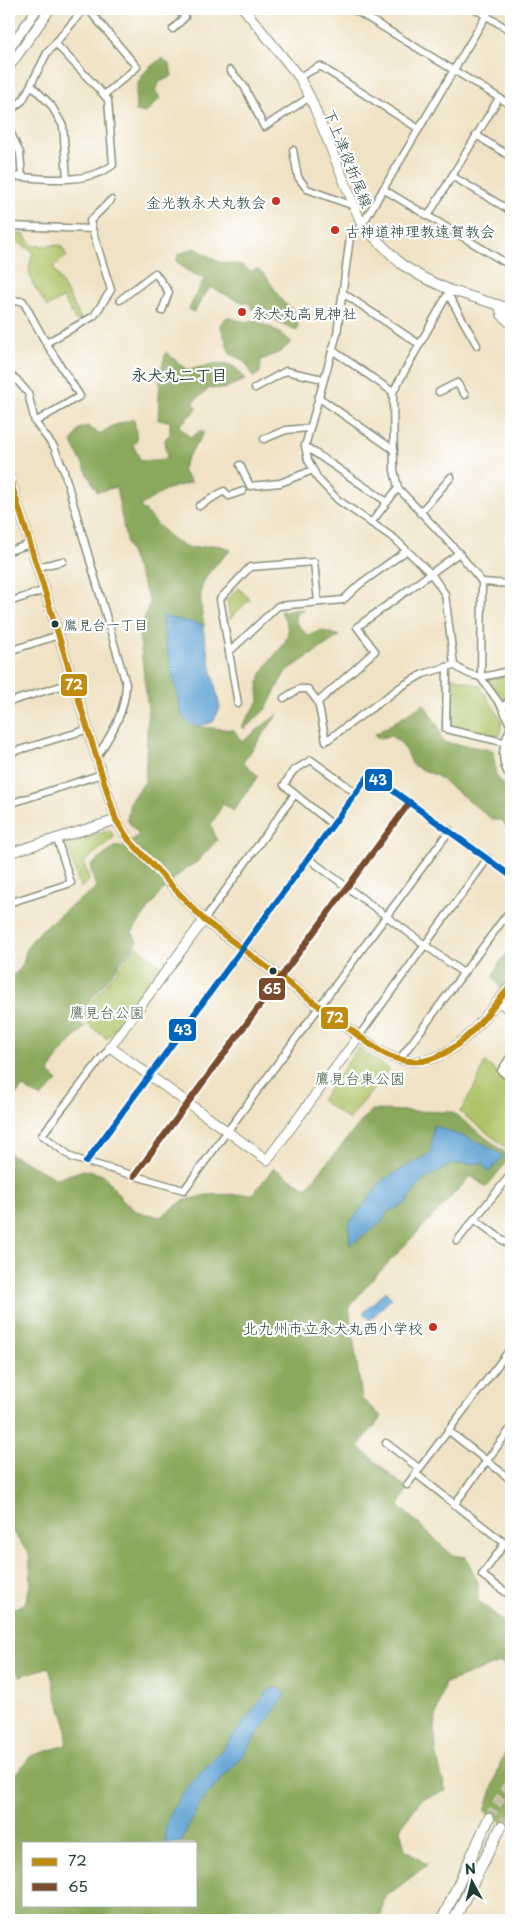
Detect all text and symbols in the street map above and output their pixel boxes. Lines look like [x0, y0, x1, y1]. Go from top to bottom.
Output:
street label: 下上津役折尾線 [319, 105, 379, 211]
place label: 金光教永犬丸教会 [146, 190, 266, 213]
marker: 金光教永犬丸教会 [270, 195, 282, 207]
place label: 古神道神理教遠賀教会 [345, 219, 495, 242]
marker: 古神道神理教遠賀教会 [329, 224, 341, 236]
place label: 永犬丸高見神社 [252, 301, 357, 324]
marker: 永犬丸高見神社 [236, 306, 248, 318]
district label: 永犬丸二丁目 [131, 362, 227, 386]
place label: 鷹見台一丁目 [64, 614, 148, 635]
marker: 鷹見台一丁目 [50, 619, 60, 629]
line badge: 72 [60, 673, 88, 697]
text: 72 [65, 674, 83, 695]
line badge: 43 [364, 768, 393, 792]
text: 43 [369, 769, 387, 790]
unlabelled marker [268, 966, 278, 976]
line badge: 65 [258, 977, 286, 1001]
text: 65 [263, 978, 281, 999]
park label: 鷹見台公園 [69, 1000, 145, 1023]
line badge: 72 [320, 1006, 349, 1030]
text: 72 [326, 1007, 344, 1028]
line badge: 43 [168, 1018, 197, 1042]
text: 43 [174, 1019, 192, 1040]
park label: 鷹見台東公園 [315, 1066, 405, 1089]
place label: 北九州市立永犬丸西小学校 [243, 1316, 423, 1339]
marker: 北九州市立永犬丸西小学校 [427, 1321, 439, 1333]
legend [22, 1842, 198, 1906]
text: 72 [68, 1848, 87, 1871]
north arrow [448, 1856, 498, 1906]
text: N [464, 1858, 477, 1880]
text: 65 [68, 1874, 88, 1897]

